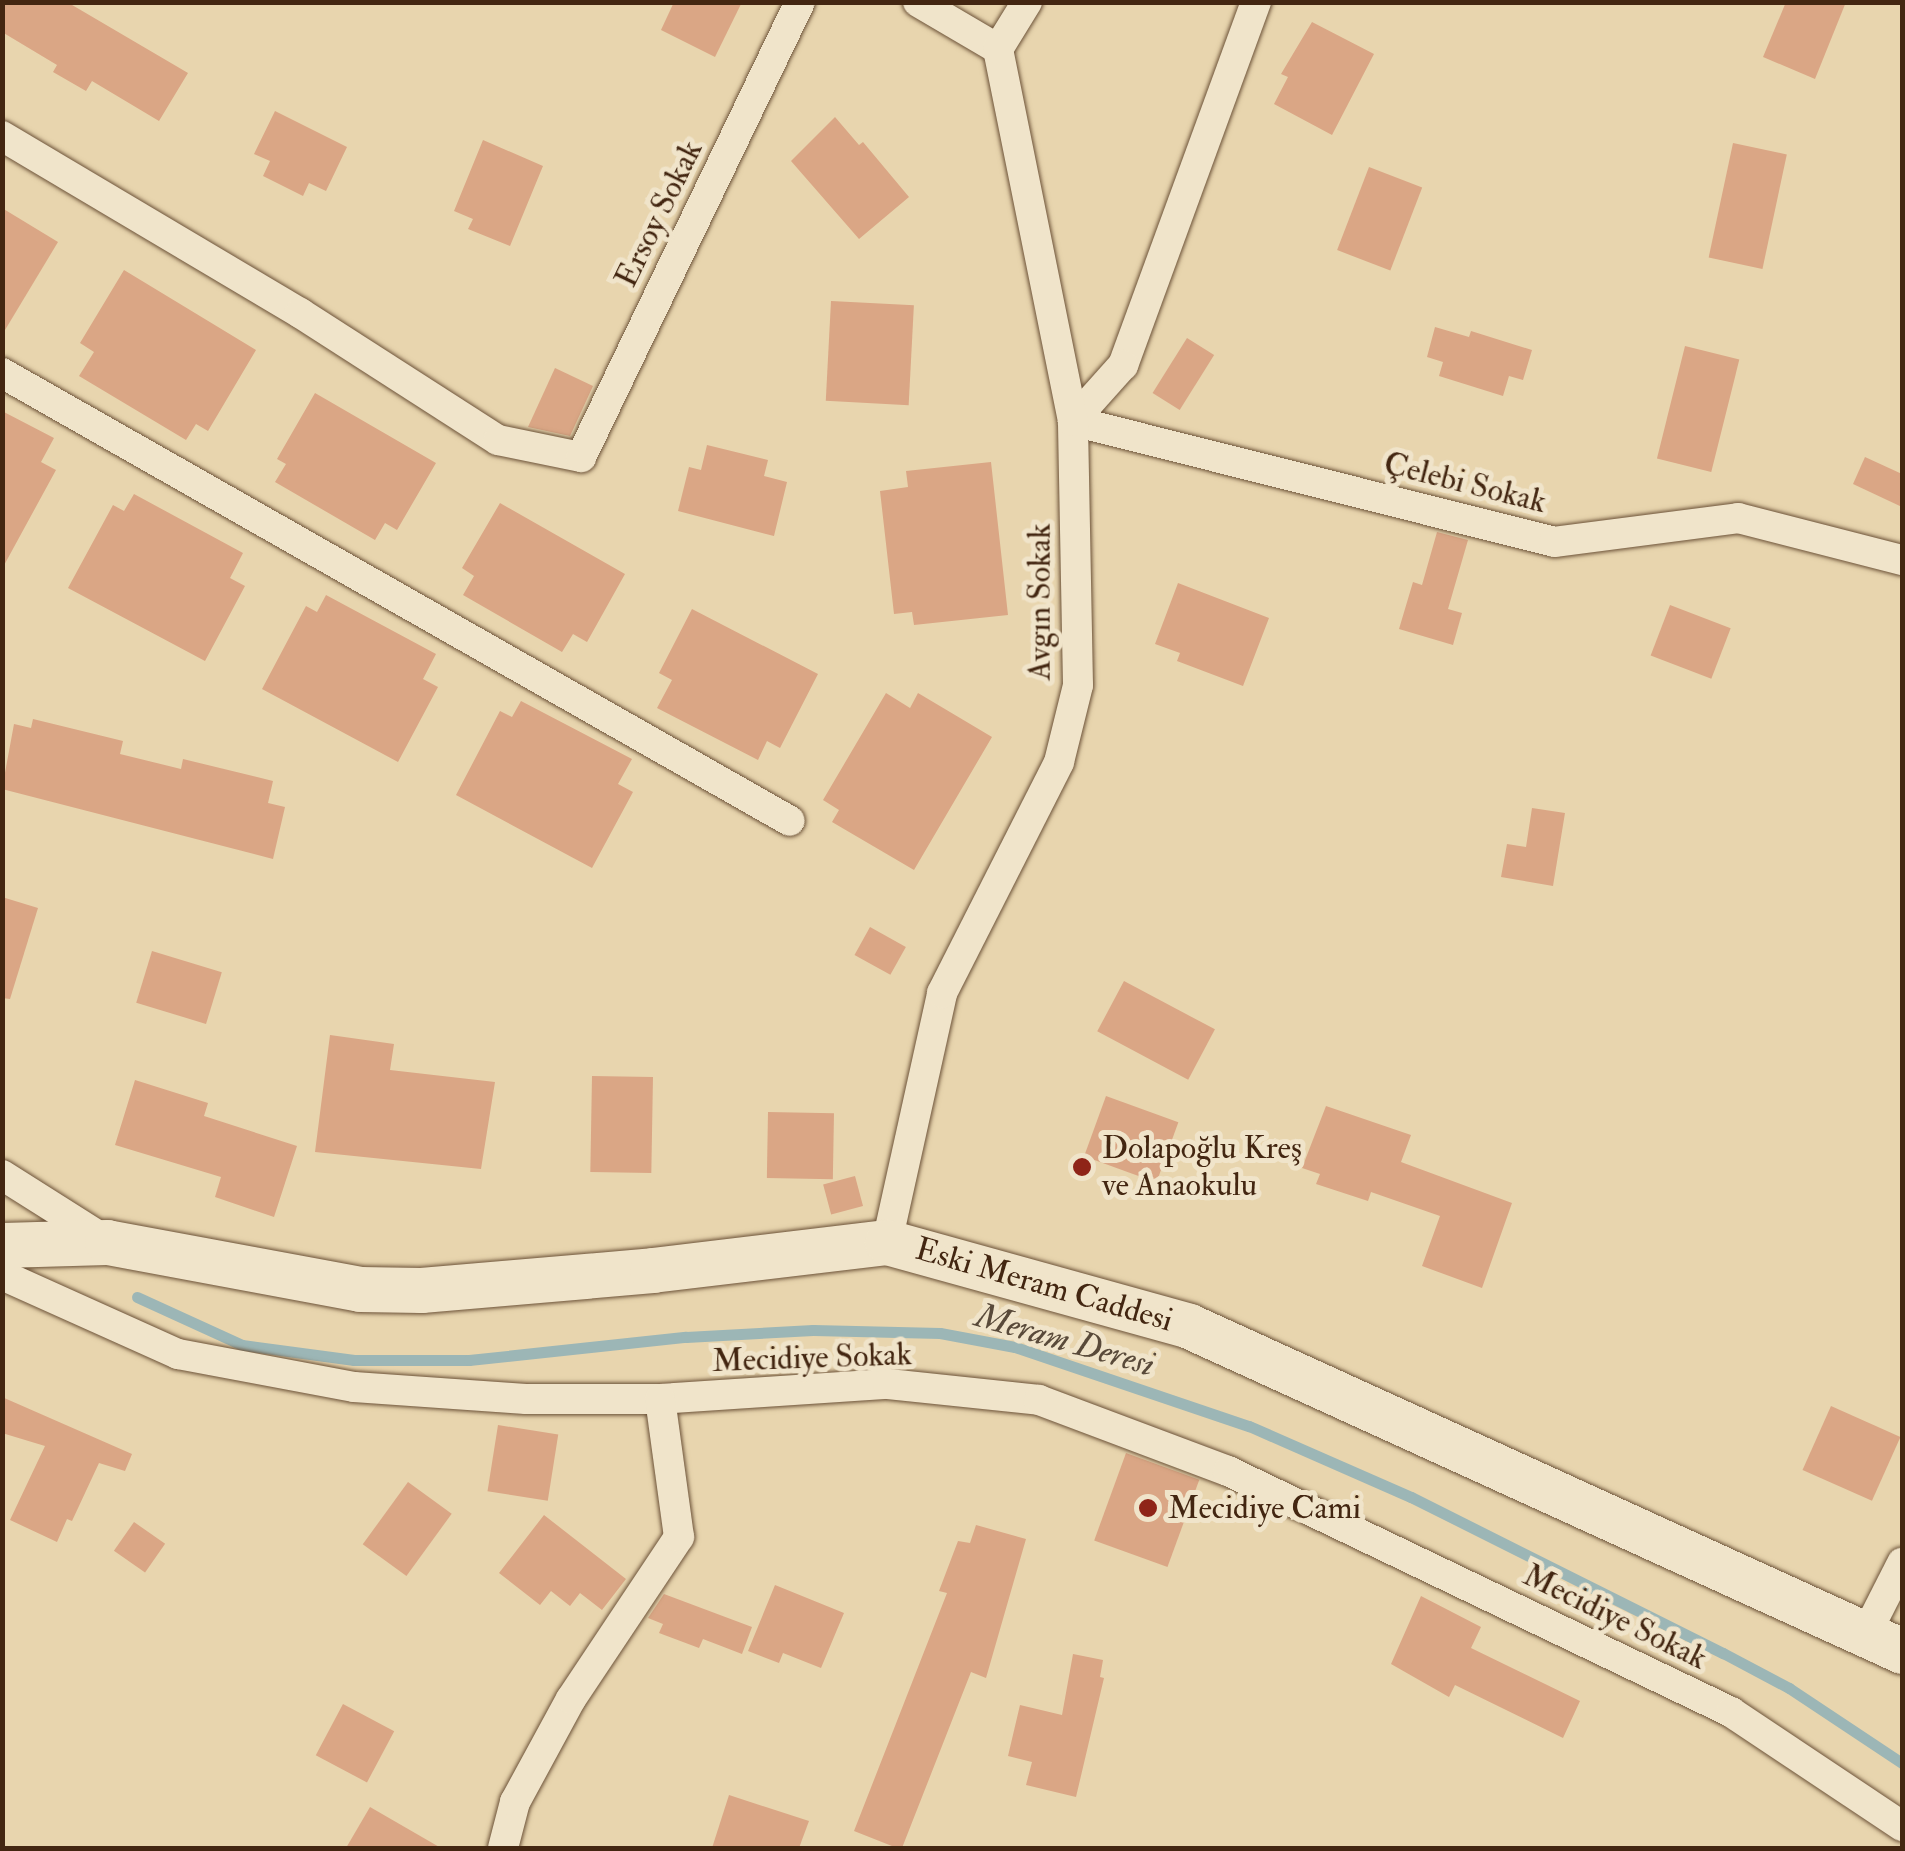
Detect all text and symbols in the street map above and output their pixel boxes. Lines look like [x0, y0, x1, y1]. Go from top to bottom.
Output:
street label: Ersoy Sokak [607, 134, 711, 294]
street label: Çelebi Sokak [1380, 444, 1550, 522]
street label: Avgın Sokak [1021, 523, 1059, 681]
place label: Dolapoğlu Kreş ve Anaokulu [1102, 1130, 1302, 1205]
marker: Dolapoğlu Kreş ve Anaokulu [1071, 1156, 1093, 1178]
street label: Eski Meram Caddesi [911, 1230, 1177, 1340]
water label: Meram Deresi [971, 1294, 1159, 1386]
street label: Mecidiye Sokak [712, 1335, 912, 1381]
place label: Mecidiye Cami [1168, 1489, 1361, 1527]
marker: Mecidiye Cami [1137, 1497, 1159, 1519]
street label: Mecidiye Sokak [1517, 1556, 1713, 1678]

